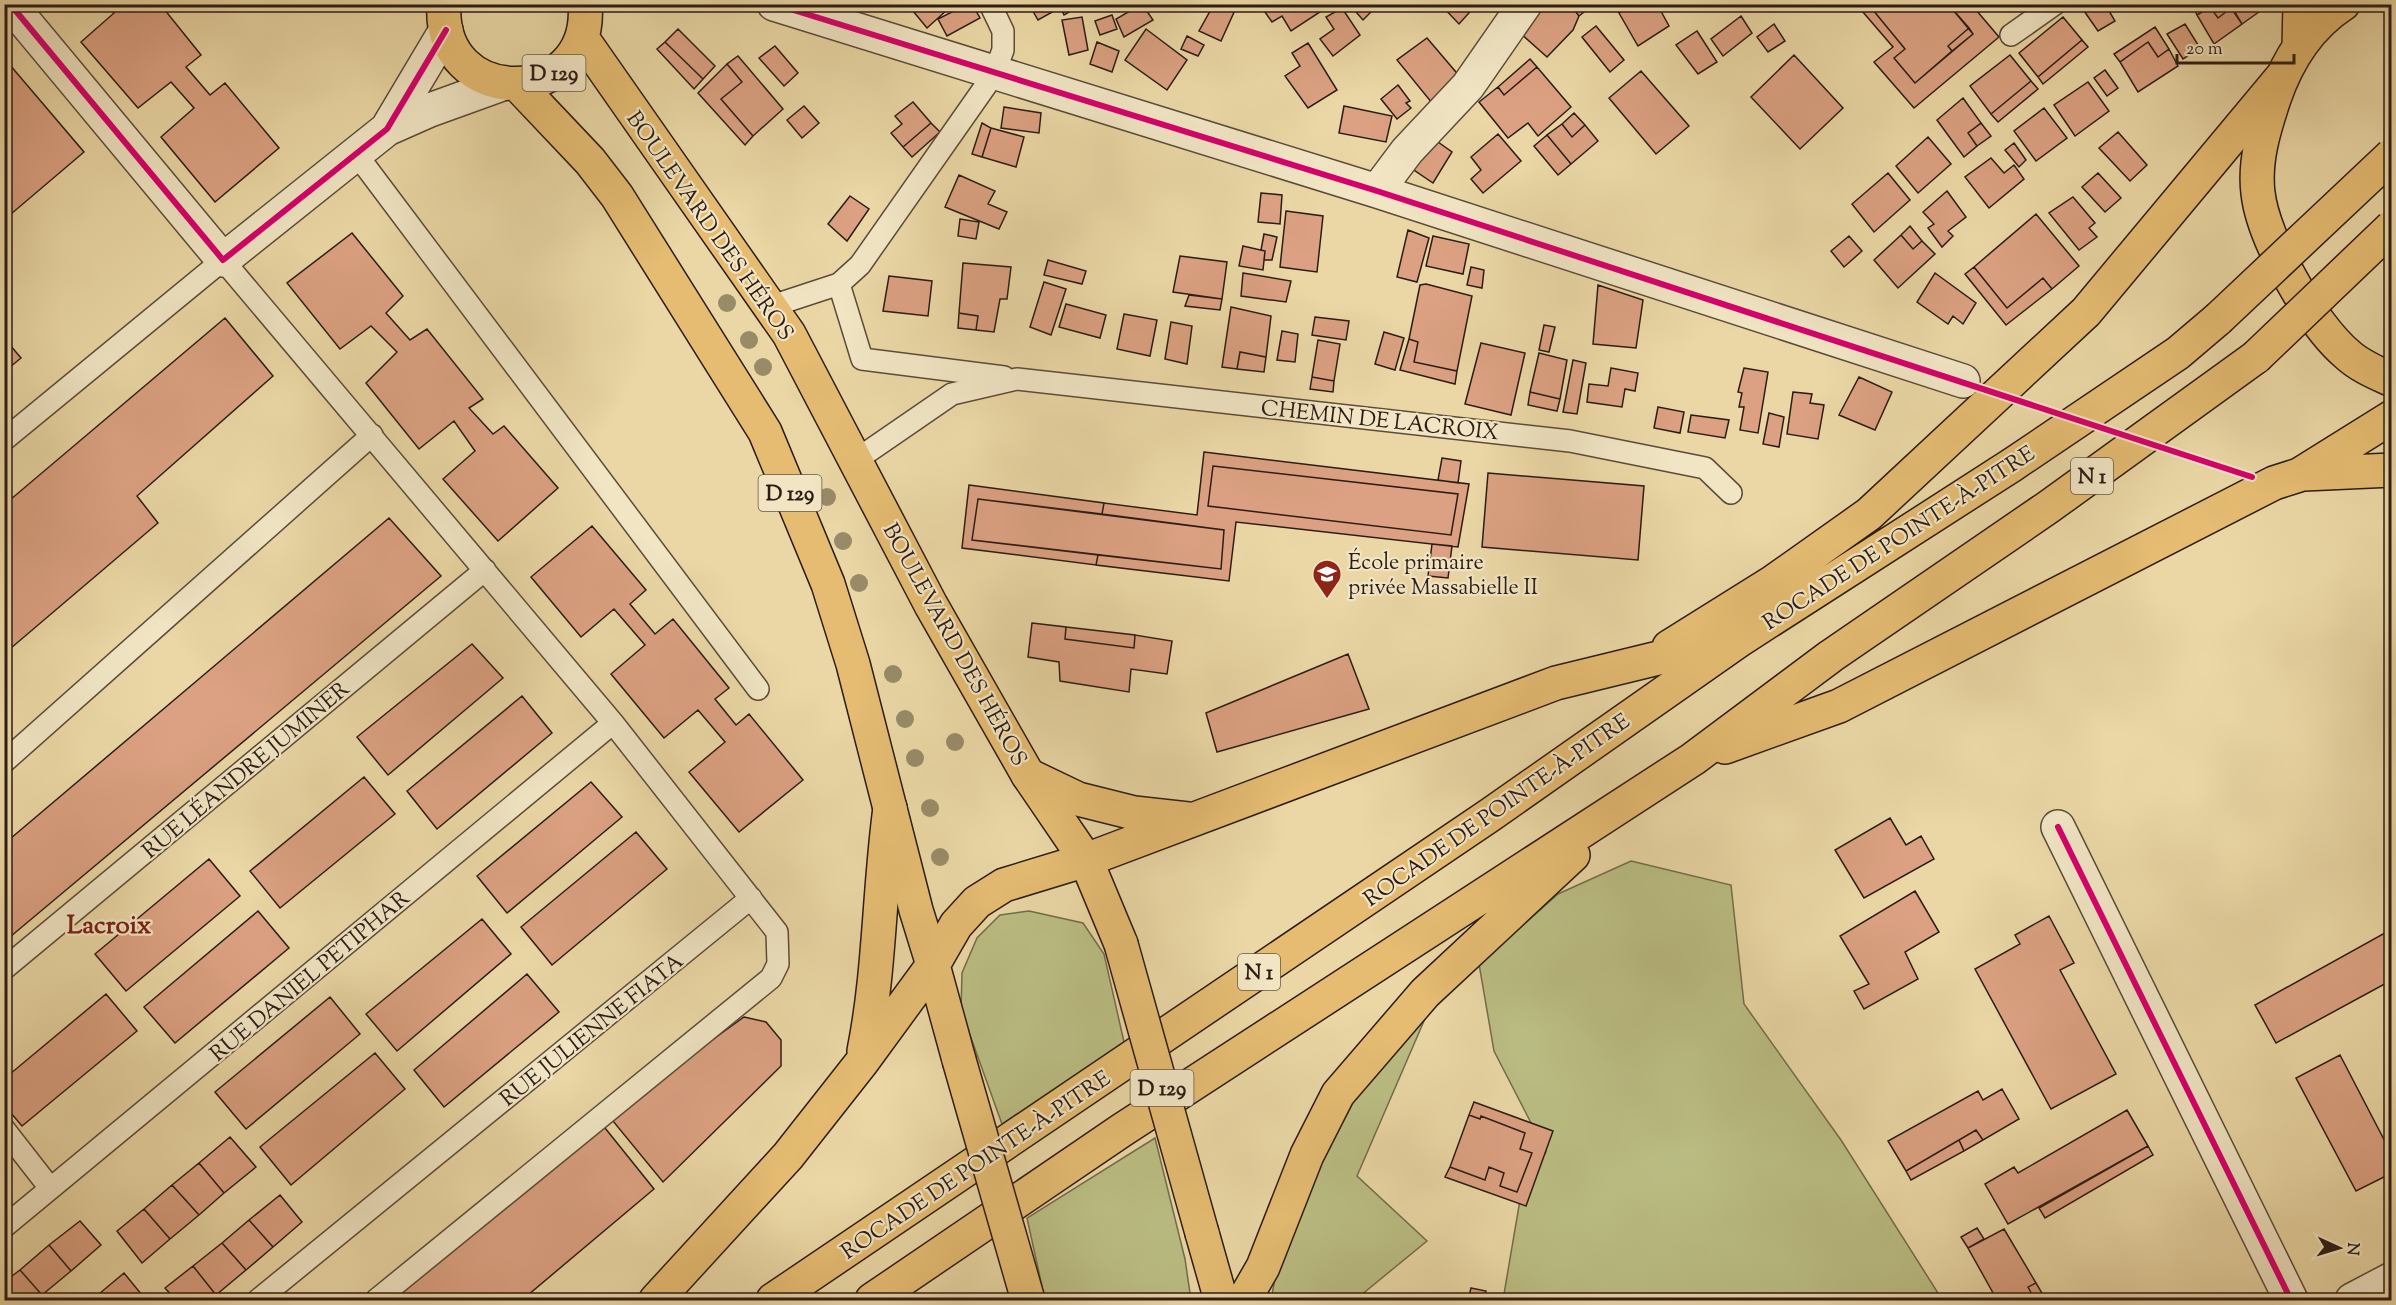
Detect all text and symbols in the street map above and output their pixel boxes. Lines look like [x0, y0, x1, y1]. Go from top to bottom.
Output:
scale bar [2177, 27, 2294, 65]
text: 20 m [2186, 37, 2223, 63]
road number: D 129 [522, 55, 586, 91]
street label: BOULEVARD DES HÉROS [617, 105, 801, 348]
street label: CHEMIN DE LACROIX [1259, 394, 1501, 450]
street label: ROCADE DE POINTE-À-PITRE [1757, 438, 2042, 640]
road number: N 1 [2071, 458, 2113, 494]
road number: D 129 [758, 475, 822, 511]
street label: BOULEVARD DES HÉROS [873, 517, 1035, 773]
place label: École primaire privée Massabielle II [1348, 547, 1538, 605]
school or university icon: École primaire privée Massabielle II [1311, 558, 1343, 600]
street label: RUE LÉANDRE JUMINER [136, 674, 358, 868]
street label: ROCADE DE POINTE-À-PITRE [1357, 706, 1638, 916]
street label: RUE DANIEL PETIPHAR [204, 884, 418, 1071]
district label: Lacroix [67, 908, 151, 945]
street label: RUE JULIENNE FIATA [494, 947, 692, 1116]
road number: N 1 [1238, 954, 1280, 990]
street label: ROCADE DE POINTE-À-PITRE [835, 1063, 1118, 1269]
road number: D 129 [1130, 1070, 1194, 1106]
north arrow [2309, 1218, 2369, 1278]
text: N [2340, 1242, 2363, 1256]

